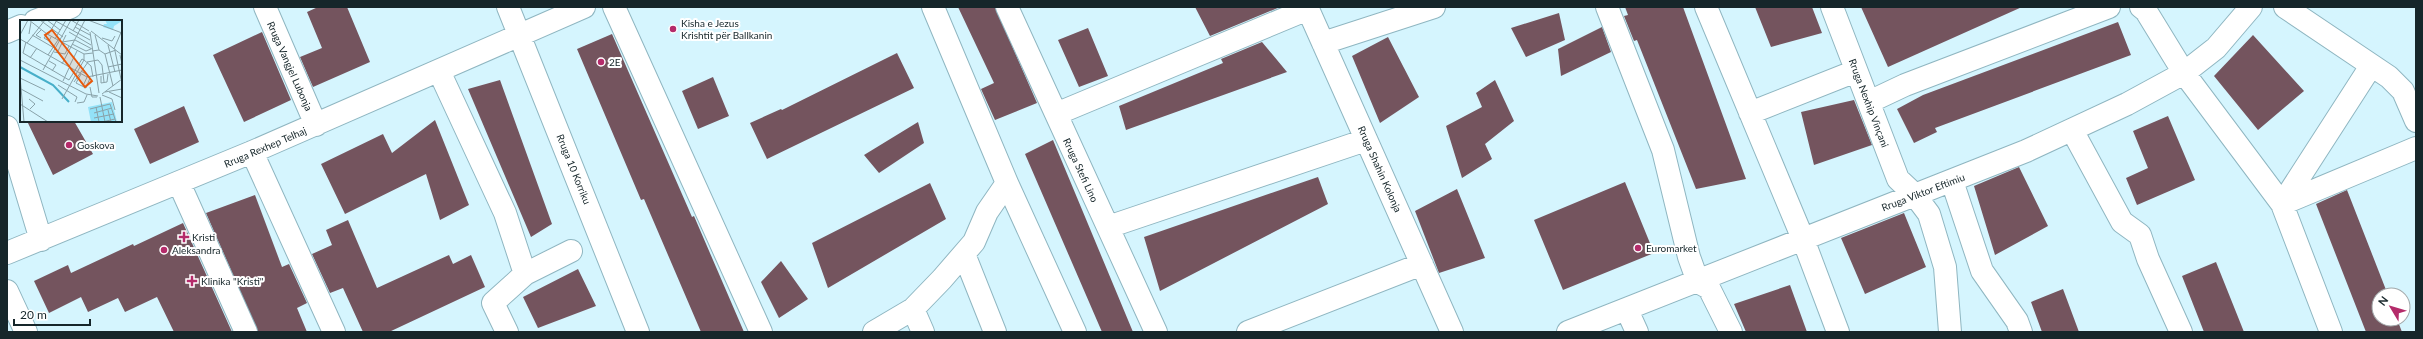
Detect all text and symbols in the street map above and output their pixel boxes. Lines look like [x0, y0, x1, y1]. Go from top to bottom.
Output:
place label: Kisha e Jezus Krishtit për Ballkanin [681, 17, 772, 41]
street label: Rruga Vangjel Lubonja [265, 19, 315, 113]
inset map [20, 20, 122, 122]
marker: Kisha e Jezus Krishtit për Ballkanin [668, 24, 678, 34]
place label: 2E [609, 56, 621, 68]
marker: 2E [596, 57, 606, 67]
street label: Rruga Nexhip Vinçani [1847, 57, 1891, 149]
street label: Rruga Rexhep Telhaj [222, 124, 308, 170]
street label: Rruga Shahin Kolonja [1356, 124, 1404, 214]
street label: Rruga 10 Korriku [554, 132, 594, 206]
street label: Rruga Stefi Lino [1061, 136, 1101, 204]
place label: Goskova [77, 139, 115, 151]
marker: Goskova [64, 140, 74, 150]
street label: Rruga Viktor Eftimiu [1880, 171, 1966, 213]
place label: Kristi [192, 231, 215, 243]
marker: Kristi [179, 232, 189, 242]
place label: Euromarket [1646, 242, 1697, 254]
marker: Euromarket [1633, 243, 1643, 253]
place label: Aleksandra [172, 244, 221, 256]
marker: Aleksandra [159, 245, 169, 255]
marker: Klinika "Kristi" [186, 275, 198, 287]
place label: Klinika "Kristi" [201, 275, 264, 287]
north arrow [2371, 287, 2411, 327]
text: N [2375, 293, 2390, 308]
scale bar [14, 301, 90, 327]
text: 20 m [20, 307, 47, 322]

